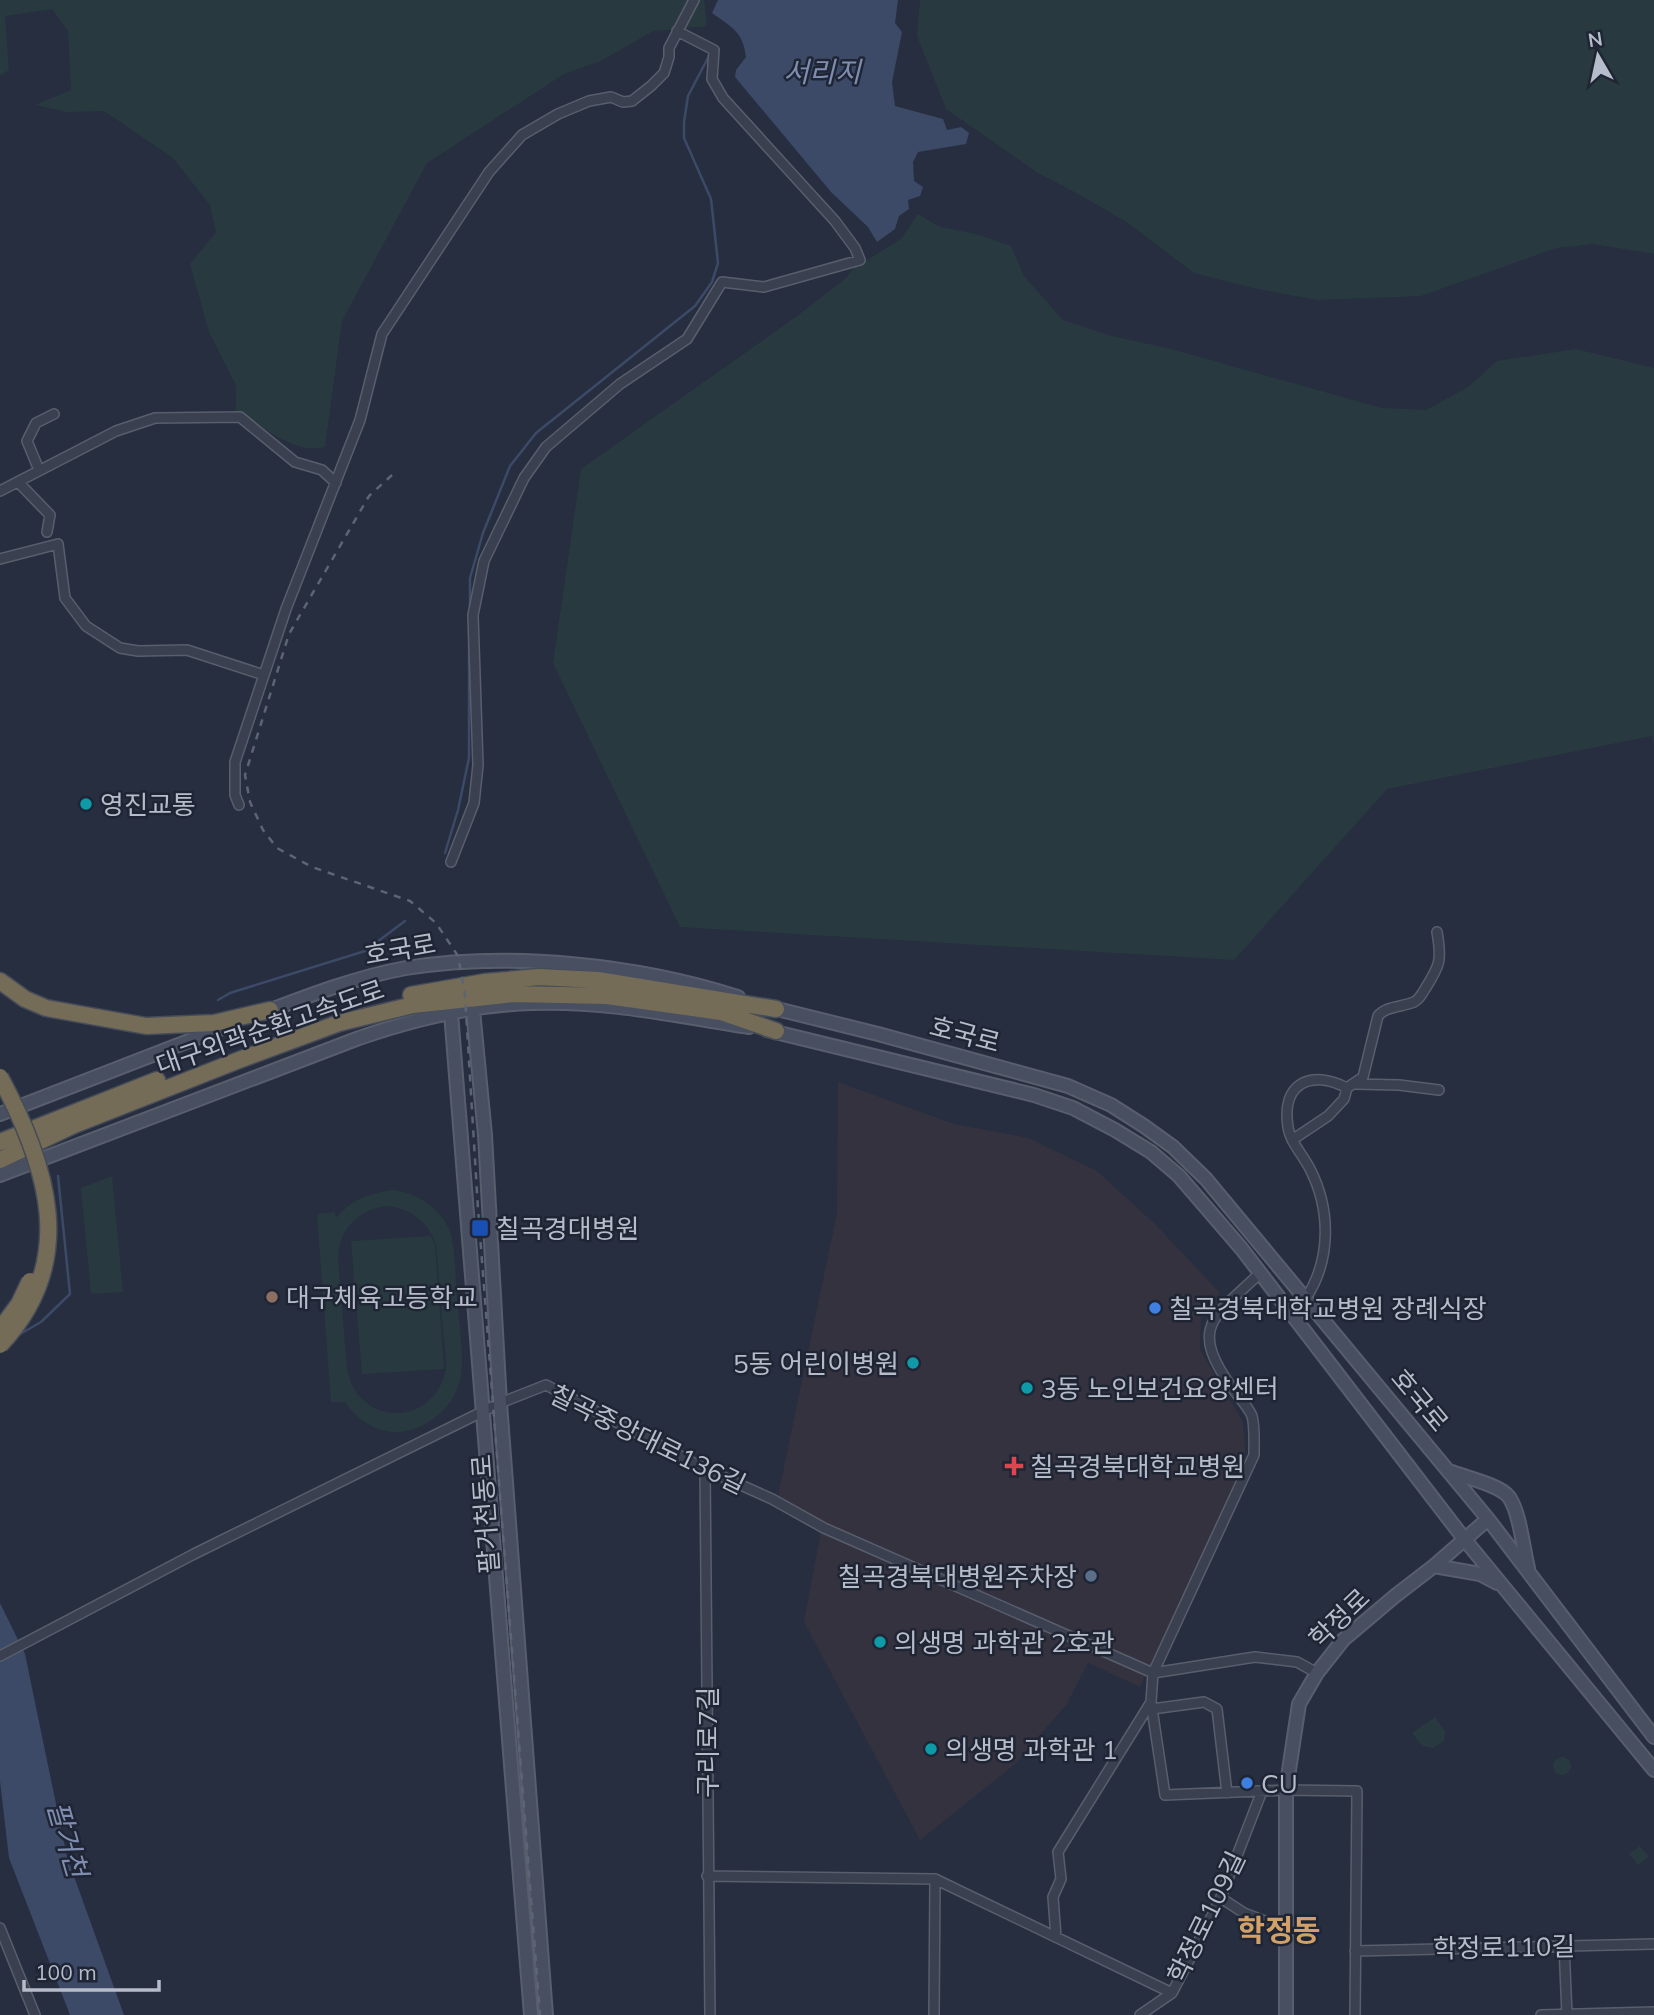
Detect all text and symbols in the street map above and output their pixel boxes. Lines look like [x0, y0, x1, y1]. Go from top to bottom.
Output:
north arrow [1563, 21, 1633, 91]
text: N [1586, 26, 1604, 52]
water label: 서리지 [783, 54, 863, 89]
place label: 영진교통 [100, 788, 196, 821]
marker: 영진교통 [78, 796, 94, 812]
street label: 호국로 [362, 927, 438, 971]
street label: 대구외곽순환고속도로 [152, 972, 388, 1082]
street label: 호국로 [926, 1009, 1004, 1059]
place label: 칠곡경대병원 [496, 1212, 640, 1245]
marker: 칠곡경대병원 [470, 1218, 490, 1238]
place label: 대구체육고등학교 [286, 1281, 477, 1314]
marker: 대구체육고등학교 [264, 1289, 280, 1305]
place label: 칠곡경북대학교병원 장례식장 [1169, 1292, 1487, 1325]
marker: 칠곡경북대학교병원 장례식장 [1147, 1300, 1163, 1316]
place label: 5동 어린이병원 [733, 1347, 899, 1380]
marker: 5동 어린이병원 [905, 1355, 921, 1371]
street label: 호국로 [1384, 1362, 1456, 1438]
place label: 3동 노인보건요양센터 [1041, 1372, 1279, 1405]
street label: 칠곡중앙대로136길 [544, 1377, 752, 1501]
marker: 3동 노인보건요양센터 [1019, 1380, 1035, 1396]
place label: 칠곡경북대학교병원 [1030, 1450, 1245, 1483]
street label: 팔거천동로 [464, 1453, 506, 1575]
marker: 칠곡경북대학교병원 [1004, 1456, 1024, 1476]
place label: 칠곡경북대병원주차장 [838, 1560, 1077, 1593]
marker: 칠곡경북대병원주차장 [1083, 1568, 1099, 1584]
street label: 학정로 [1302, 1581, 1376, 1655]
place label: 의생명 과학관 2호관 [894, 1626, 1115, 1659]
marker: 의생명 과학관 2호관 [872, 1634, 888, 1650]
street label: 구리로7길 [691, 1686, 724, 1798]
place label: 의생명 과학관 1 [945, 1733, 1118, 1766]
marker: 의생명 과학관 1 [923, 1741, 939, 1757]
place label: CU [1261, 1767, 1298, 1800]
marker: CU [1239, 1775, 1255, 1791]
water label: 팔거천 [41, 1797, 96, 1884]
street label: 학정로109길 [1160, 1846, 1252, 1988]
district label: 학정동 [1238, 1911, 1320, 1949]
street label: 학정로110길 [1432, 1929, 1576, 1965]
scale bar [24, 1948, 159, 1992]
text: 100 m [35, 1959, 97, 1985]

